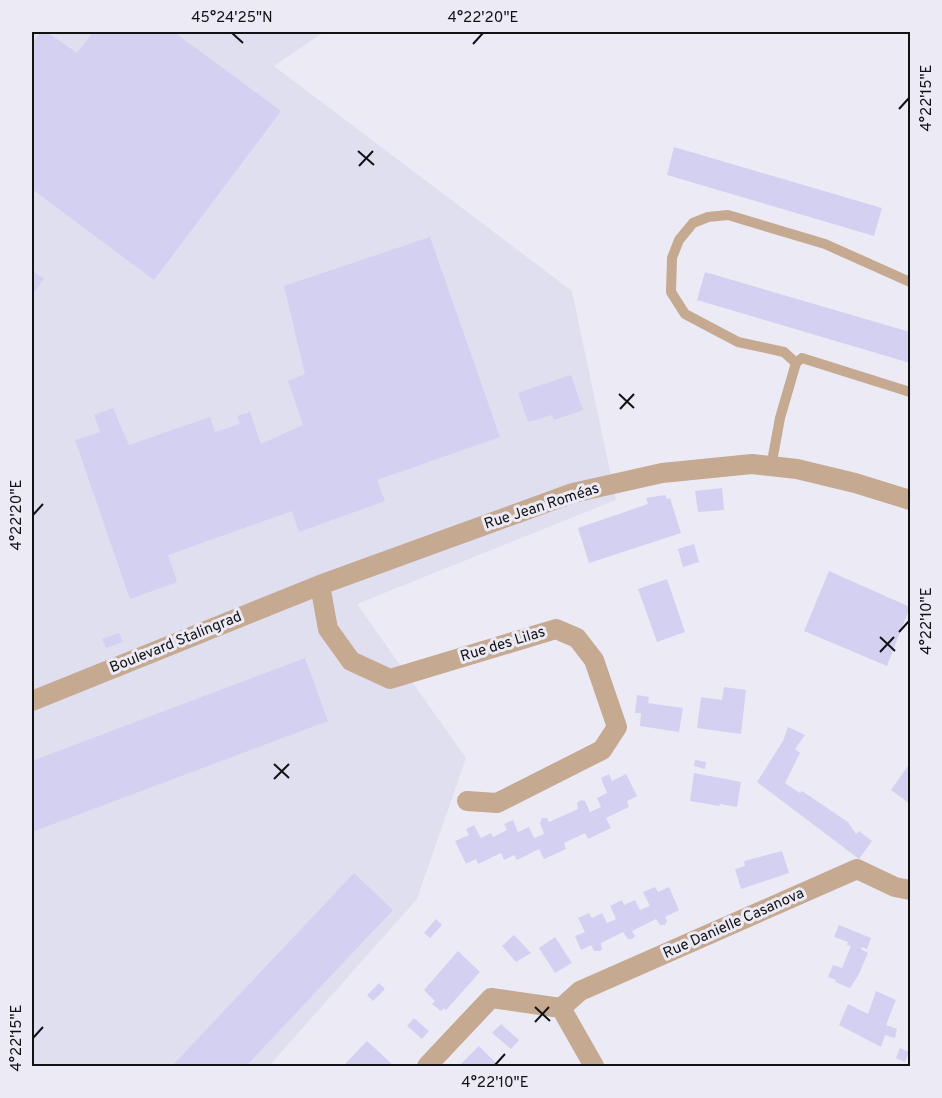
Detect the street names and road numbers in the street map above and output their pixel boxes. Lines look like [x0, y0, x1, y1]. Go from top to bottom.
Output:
street label: Rue Jean Roméas [482, 479, 602, 535]
street label: Boulevard Stalingrad [107, 608, 245, 678]
street label: Rue des Lilas [458, 623, 548, 667]
street label: Rue Danielle Casanova [661, 884, 807, 964]

